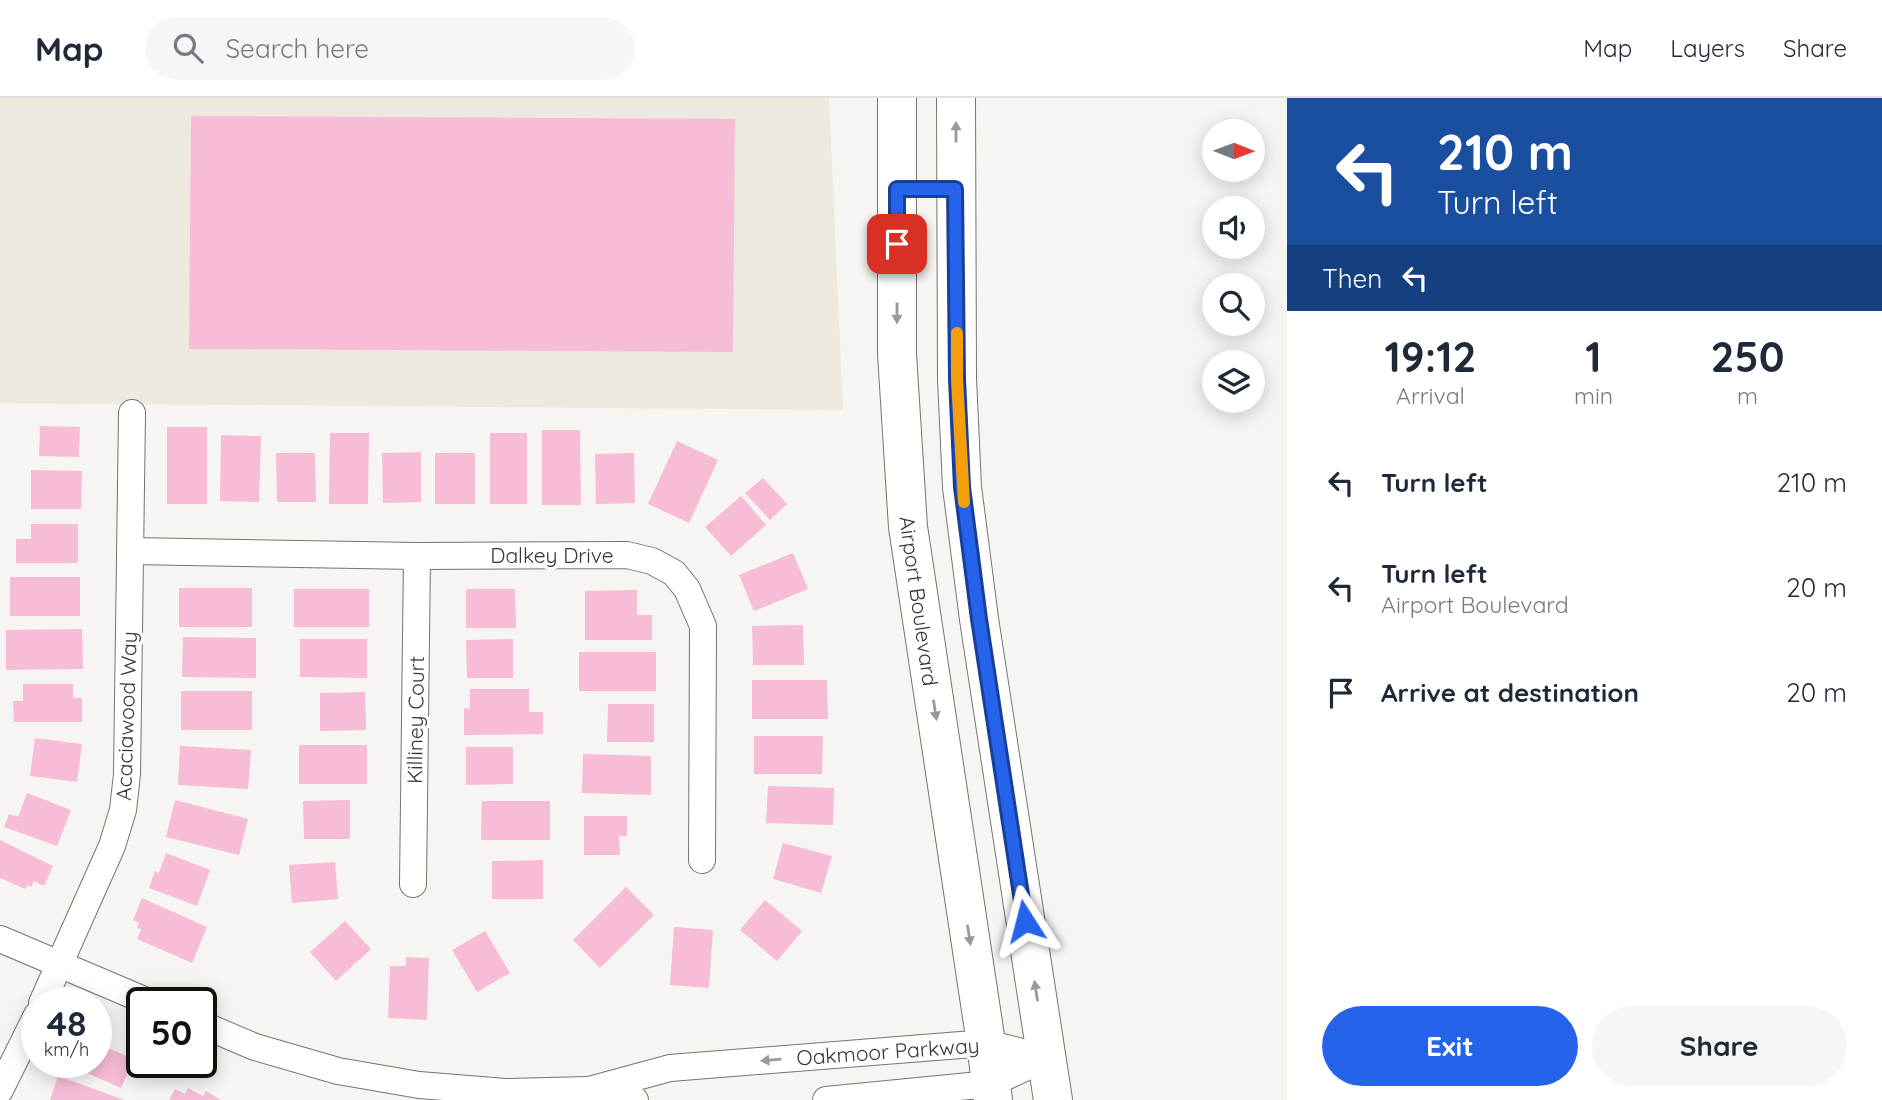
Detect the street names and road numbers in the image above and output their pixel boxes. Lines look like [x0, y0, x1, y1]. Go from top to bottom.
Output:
street label: Airport Boulevard [894, 514, 944, 688]
street label: Dalkey Drive [490, 542, 614, 568]
street label: Acaciawood Way [110, 631, 142, 801]
street label: Killiney Court [401, 656, 429, 784]
street label: Oakmoor Parkway [796, 1032, 980, 1070]

